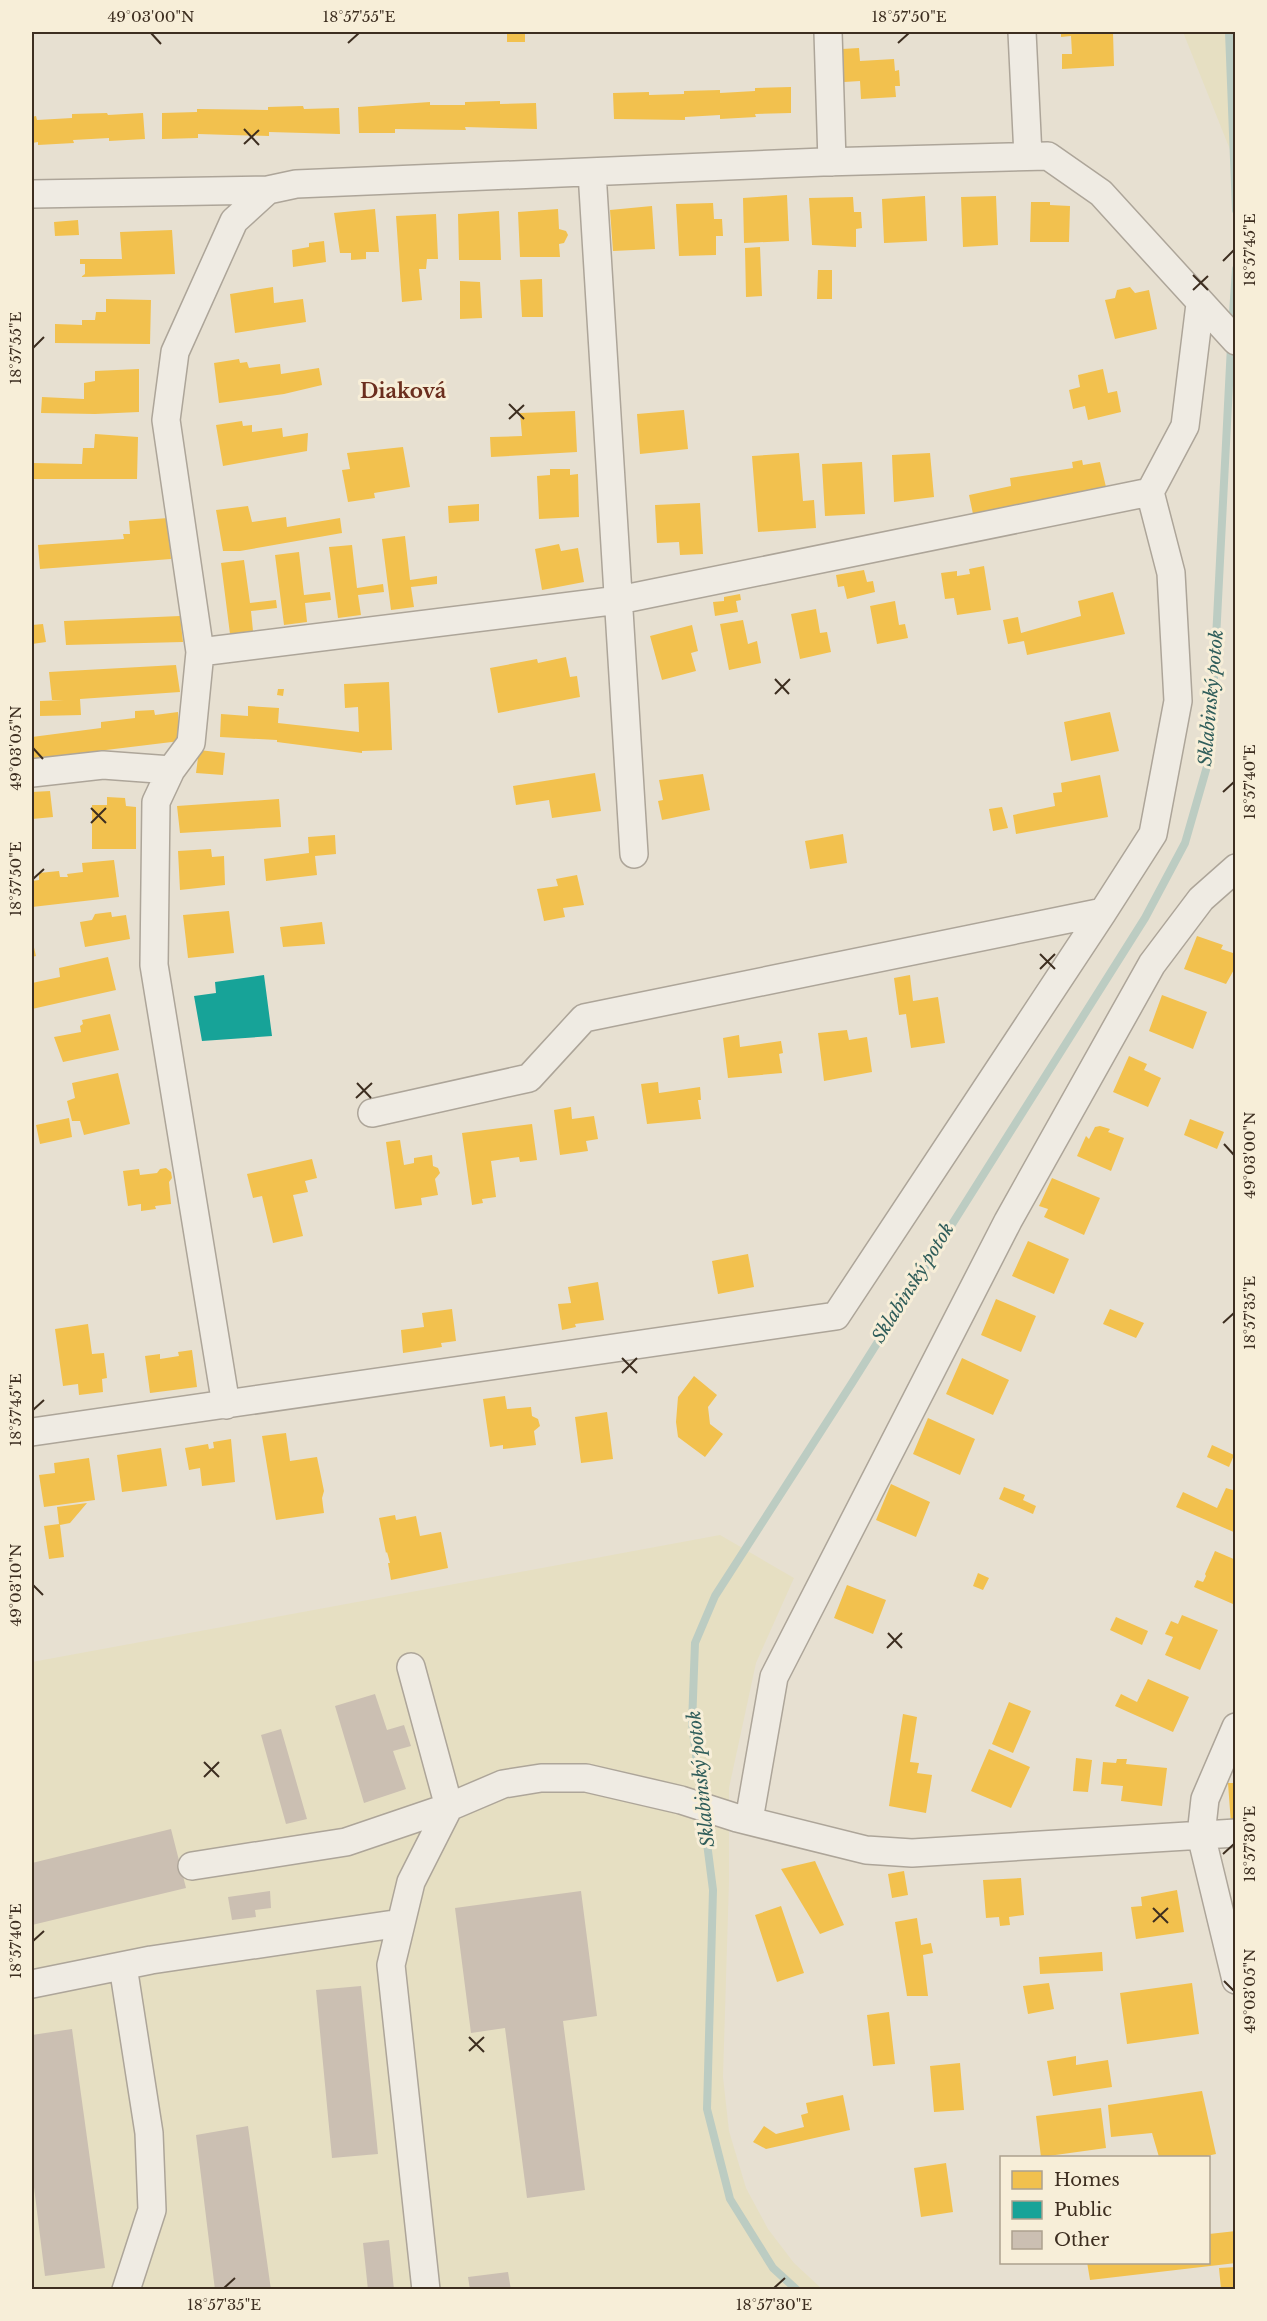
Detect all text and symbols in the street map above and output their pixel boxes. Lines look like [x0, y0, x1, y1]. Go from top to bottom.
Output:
text: 49°03'00"N [107, 7, 195, 26]
text: 18°57'55"E [322, 7, 396, 26]
text: 18°57'50"E [871, 7, 947, 26]
text: 18°57'45"E [1240, 213, 1259, 287]
text: 18°57'55"E [6, 311, 25, 385]
district label: Diaková [360, 379, 447, 403]
water label: Sklabinský potok [1194, 629, 1228, 767]
text: 49°03'05"N [6, 705, 25, 791]
text: 18°57'40"E [1240, 744, 1259, 820]
text: 18°57'50"E [6, 841, 25, 917]
text: 49°03'00"N [1240, 1111, 1259, 1199]
water label: Sklabinský potok [867, 1219, 959, 1347]
text: 18°57'35"E [1240, 1276, 1259, 1350]
text: 18°57'45"E [6, 1373, 25, 1447]
text: 49°03'10"N [6, 1543, 25, 1627]
water label: Sklabinský potok [683, 1710, 719, 1848]
text: 18°57'30"E [1240, 1806, 1259, 1882]
text: 18°57'40"E [6, 1903, 25, 1979]
text: 49°03'05"N [1240, 1948, 1259, 2034]
legend [1000, 2156, 1210, 2264]
text: Homes [1054, 2169, 1120, 2191]
text: Public [1054, 2199, 1112, 2221]
text: Other [1054, 2229, 1110, 2251]
text: 18°57'35"E [187, 2295, 261, 2314]
text: 18°57'30"E [736, 2295, 812, 2314]

